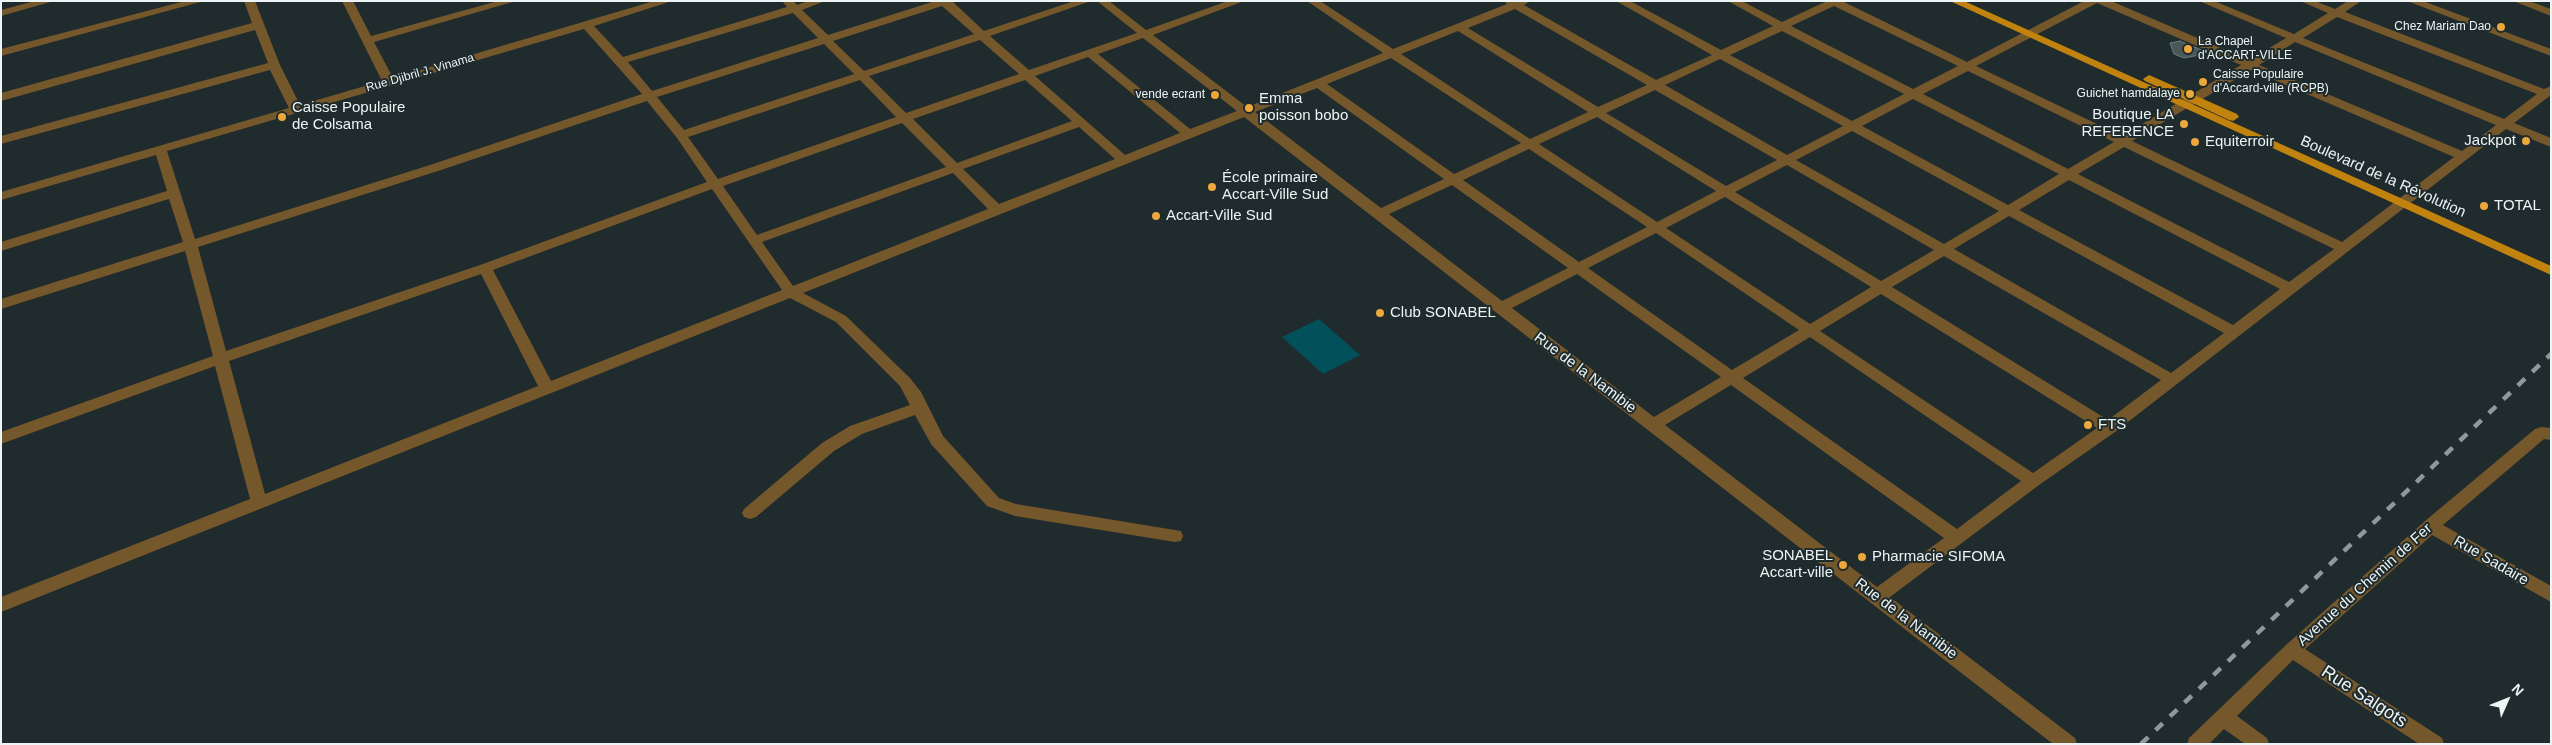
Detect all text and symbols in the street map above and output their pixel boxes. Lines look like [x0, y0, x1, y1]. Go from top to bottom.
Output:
place label: Chez Mariam Dao [2394, 20, 2491, 34]
marker: Chez Mariam Dao [2495, 21, 2507, 33]
place label: La Chapel d'ACCART-VILLE [2198, 35, 2292, 63]
marker: La Chapel d'ACCART-VILLE [2182, 43, 2194, 55]
street label: Rue Djibril J. Vinama [364, 51, 476, 95]
place label: Caisse Populaire d'Accard-ville (RCPB) [2213, 68, 2329, 96]
marker: Caisse Populaire d'Accard-ville (RCPB) [2197, 76, 2209, 88]
place label: Guichet hamdalaye [2077, 87, 2180, 101]
place label: vende ecrant [1136, 88, 1205, 102]
marker: Guichet hamdalaye [2184, 88, 2196, 100]
marker: vende ecrant [1209, 89, 1221, 101]
place label: Emma poisson bobo [1259, 90, 1348, 125]
place label: Caisse Populaire de Colsama [292, 99, 405, 134]
marker: Emma poisson bobo [1243, 102, 1255, 114]
place label: Boutique LA REFERENCE [2081, 106, 2174, 141]
marker: Caisse Populaire de Colsama [276, 111, 288, 123]
marker: Boutique LA REFERENCE [2178, 118, 2190, 130]
street label: Boulevard de la Révolution [2297, 132, 2469, 222]
place label: Jackpot [2464, 132, 2516, 150]
place label: Equiterroir [2205, 133, 2274, 151]
marker: Jackpot [2520, 135, 2532, 147]
marker: Equiterroir [2189, 136, 2201, 148]
place label: École primaire Accart-Ville Sud [1222, 169, 1328, 204]
marker: École primaire Accart-Ville Sud [1206, 181, 1218, 193]
place label: TOTAL [2494, 197, 2541, 215]
marker: TOTAL [2478, 200, 2490, 212]
place label: Accart-Ville Sud [1166, 207, 1272, 225]
marker: Accart-Ville Sud [1150, 210, 1162, 222]
place label: Club SONABEL [1390, 304, 1496, 322]
marker: Club SONABEL [1374, 307, 1386, 319]
street label: Rue de la Namibie [1530, 329, 1640, 417]
place label: FTS [2098, 416, 2126, 434]
marker: FTS [2082, 419, 2094, 431]
street label: Avenue du Chemin de Fer [2294, 520, 2436, 650]
street label: Rue Sadaire [2450, 532, 2532, 590]
place label: SONABEL Accart-ville [1760, 547, 1833, 582]
place label: Pharmacie SIFOMA [1872, 548, 2005, 566]
marker: Pharmacie SIFOMA [1856, 551, 1868, 563]
marker: SONABEL Accart-ville [1837, 559, 1849, 571]
street label: Rue de la Namibie [1851, 575, 1961, 663]
street label: Rue Salgots [2317, 661, 2411, 733]
north arrow [2482, 675, 2532, 725]
text: N [2509, 680, 2527, 699]

